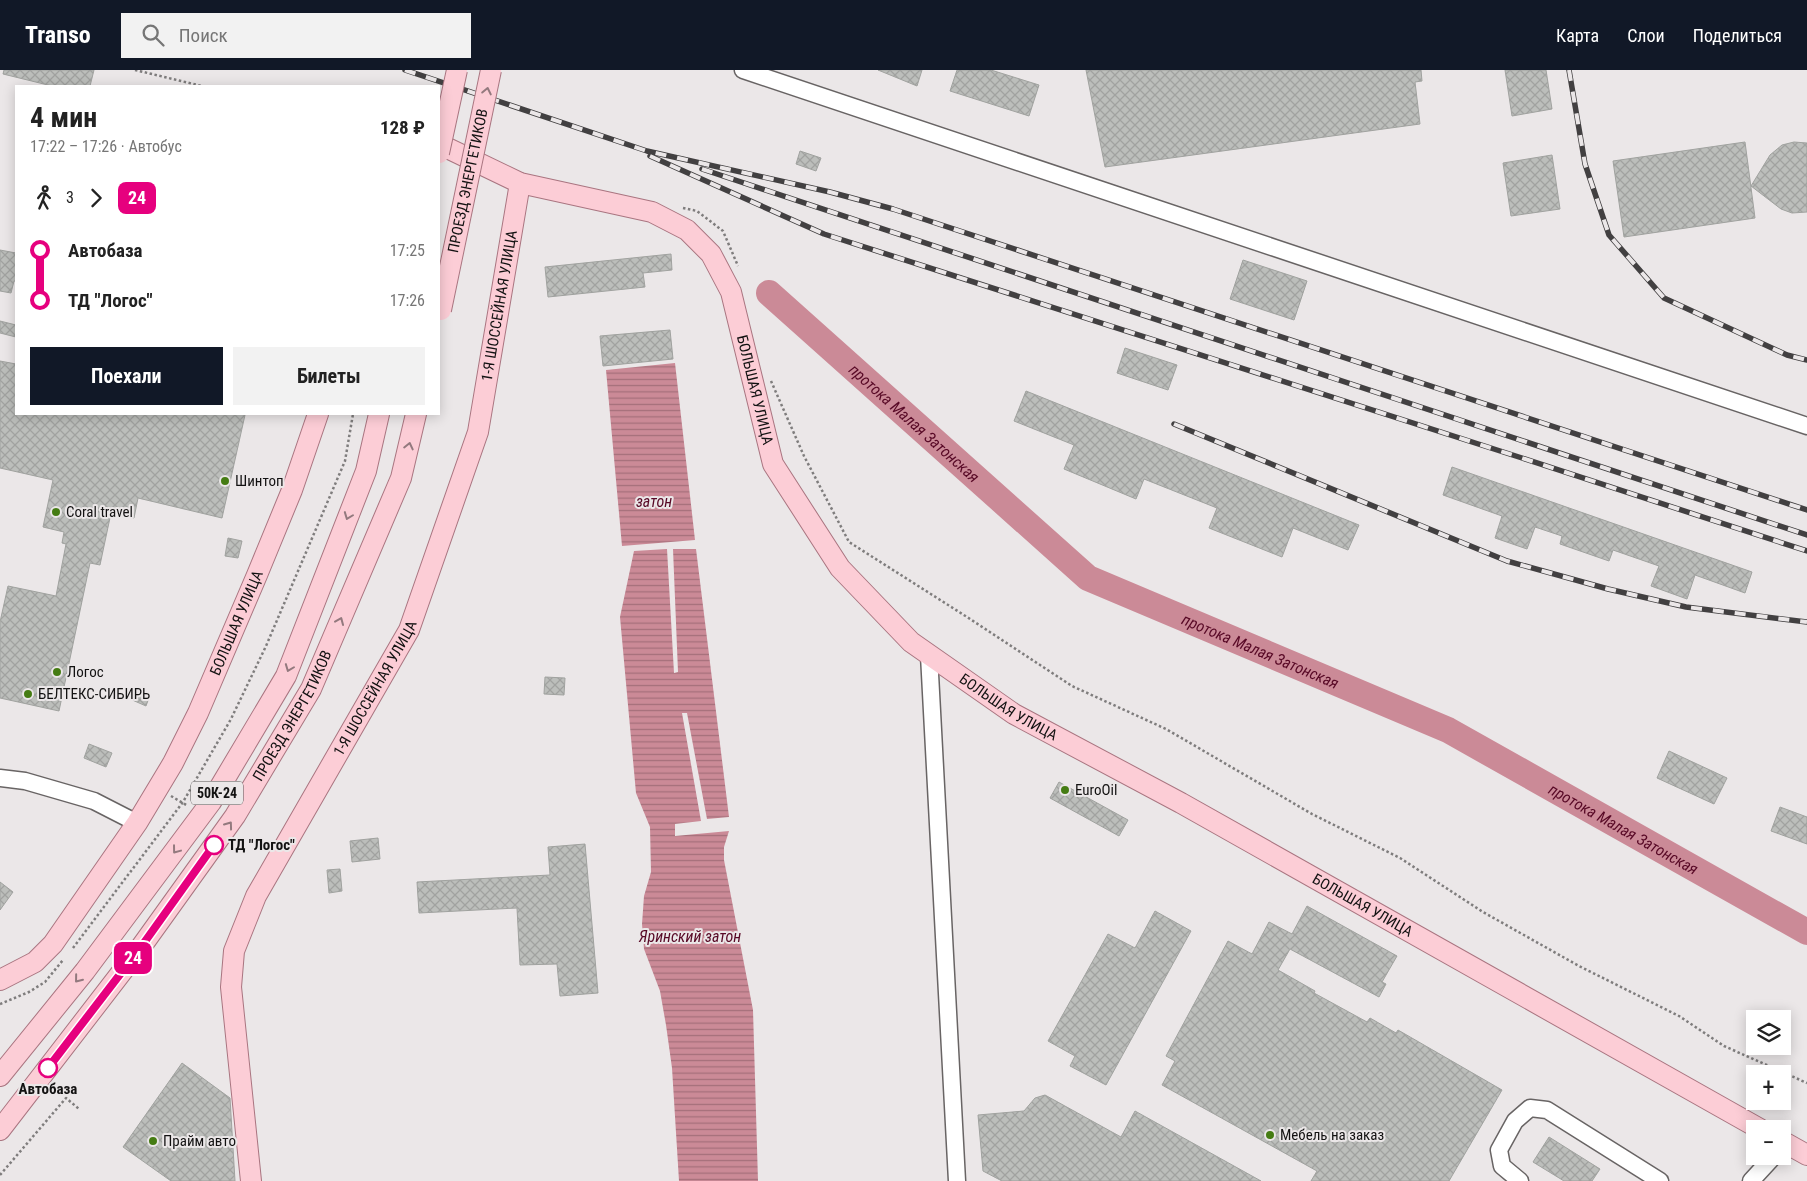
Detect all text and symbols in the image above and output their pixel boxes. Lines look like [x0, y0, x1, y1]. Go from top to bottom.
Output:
search box [121, 13, 471, 58]
text: Transo [25, 21, 91, 49]
icon: search [139, 21, 167, 49]
text: Поиск [179, 24, 228, 47]
text: Карта [1556, 25, 1599, 46]
text: Слои [1627, 25, 1665, 46]
text: Поделиться [1693, 25, 1782, 46]
one-way arrow [481, 87, 492, 95]
text: 4 мин [30, 101, 97, 134]
street label: ПРОЕЗД ЭНЕРГЕТИКОВ [444, 107, 492, 254]
text: 128 ₽ [380, 116, 425, 139]
text: 17:22 – 17:26 · Автобус [30, 137, 182, 156]
icon: walk [30, 184, 58, 212]
icon: forward [82, 184, 110, 212]
text: 24 [128, 187, 146, 208]
text: 3 [66, 188, 74, 207]
street label: 1-Я ШОССЕЙНАЯ УЛИЦА [478, 229, 521, 383]
text: Автобаза [68, 239, 143, 262]
text: 17:25 [390, 241, 425, 260]
text: ТД "Логос" [68, 289, 153, 312]
text: 17:26 [390, 291, 425, 310]
street label: БОЛЬШАЯ УЛИЦА [733, 333, 777, 447]
button: Поехали [30, 347, 223, 405]
button: Билеты [233, 347, 425, 405]
water label: протока Малая Затонская [845, 360, 984, 486]
one-way arrow [403, 441, 414, 450]
place label: Шинтоп [235, 472, 284, 490]
marker: Шинтоп [219, 475, 231, 487]
water label: затон [636, 492, 672, 511]
place label: Coral travel [66, 503, 133, 521]
marker: Coral travel [50, 506, 62, 518]
one-way arrow [344, 511, 354, 520]
street label: БОЛЬШАЯ УЛИЦА [206, 567, 267, 678]
water label: протока Малая Затонская [1179, 609, 1342, 693]
street label: 1-Я ШОССЕЙНАЯ УЛИЦА [330, 618, 421, 759]
one-way arrow [334, 618, 344, 626]
street label: ПРОЕЗД ЭНЕРГЕТИКОВ [249, 648, 335, 784]
place label: Логос [67, 663, 104, 681]
one-way arrow [285, 663, 295, 671]
marker: Логос [51, 666, 63, 678]
street label: БОЛЬШАЯ УЛИЦА [956, 670, 1061, 745]
place label: БЕЛТЕКС-СИБИРЬ [38, 685, 150, 703]
marker: БЕЛТЕКС-СИБИРЬ [22, 688, 34, 700]
water label: протока Малая Затонская [1546, 779, 1702, 879]
road number: 50К-24 [191, 781, 243, 804]
place label: EuroOil [1075, 781, 1117, 799]
marker: EuroOil [1059, 784, 1071, 796]
one-way arrow [223, 822, 231, 831]
marker: ТД "Логос" [204, 835, 224, 855]
place label: ТД "Логос" [228, 836, 295, 854]
one-way arrow [173, 844, 182, 854]
street label: БОЛЬШАЯ УЛИЦА [1309, 870, 1416, 941]
water label: Яринский затон [638, 927, 741, 946]
line badge: 24 [110, 942, 156, 974]
text: 24 [124, 947, 142, 968]
one-way arrow [75, 973, 83, 982]
map controls [1746, 1010, 1791, 1165]
button: layers [1746, 1010, 1791, 1055]
marker: Автобаза [38, 1058, 58, 1078]
button: + [1746, 1065, 1791, 1110]
place label: Автобаза [19, 1080, 77, 1098]
button: − [1746, 1120, 1791, 1165]
place label: Мебель на заказ [1280, 1126, 1384, 1144]
marker: Мебель на заказ [1264, 1129, 1276, 1141]
place label: Прайм авто [163, 1132, 236, 1150]
marker: Прайм авто [147, 1135, 159, 1147]

